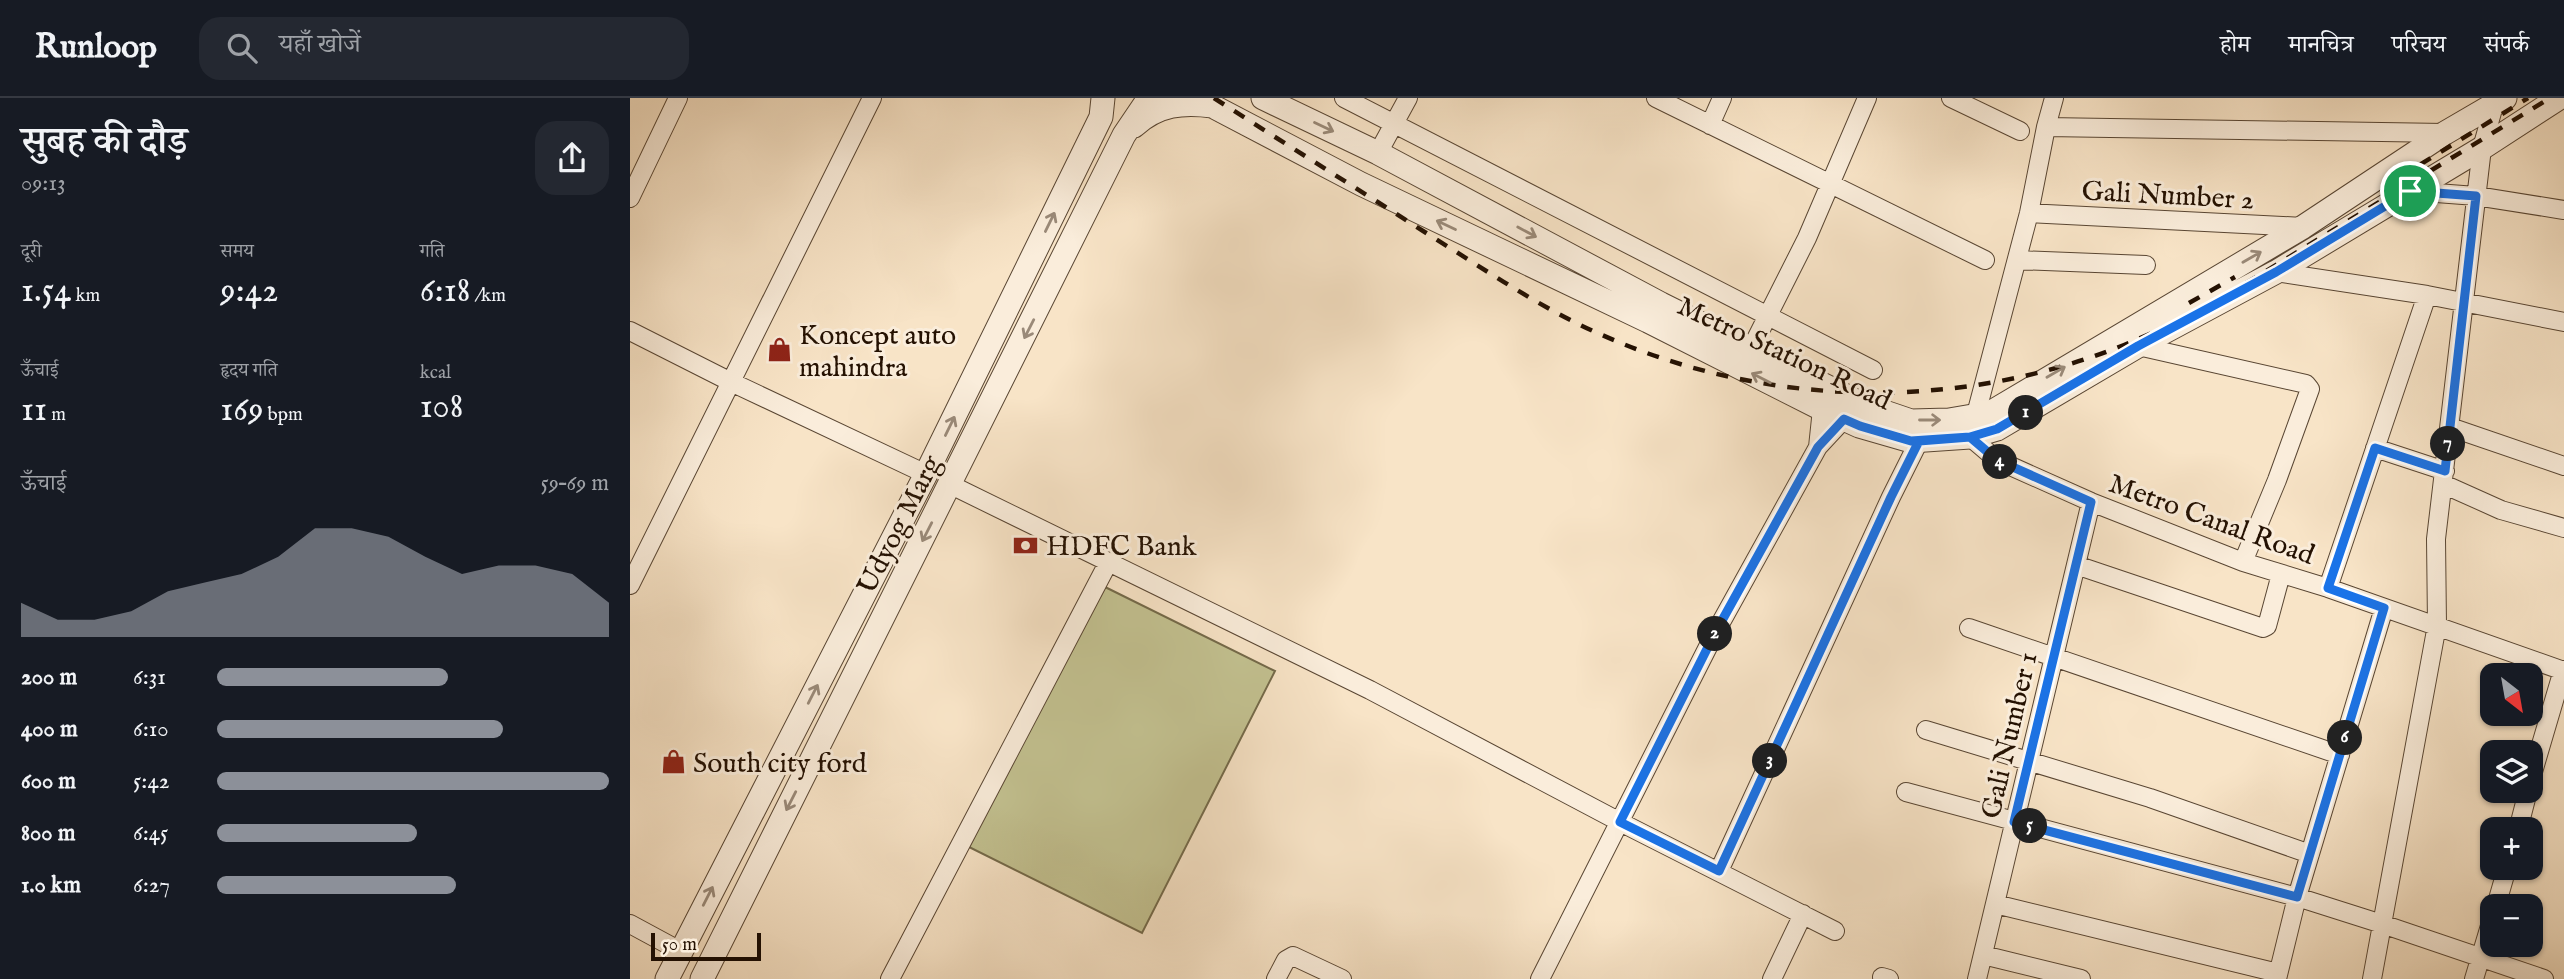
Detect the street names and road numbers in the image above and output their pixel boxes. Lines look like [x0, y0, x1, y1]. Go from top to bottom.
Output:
street label: Gali Number 2 [2081, 175, 2255, 218]
street label: Metro Station Road [1671, 289, 1897, 419]
street label: Udyog Marg [850, 449, 951, 601]
street label: Metro Canal Road [2104, 467, 2319, 574]
street label: Gali Number 1 [1974, 649, 2047, 822]

